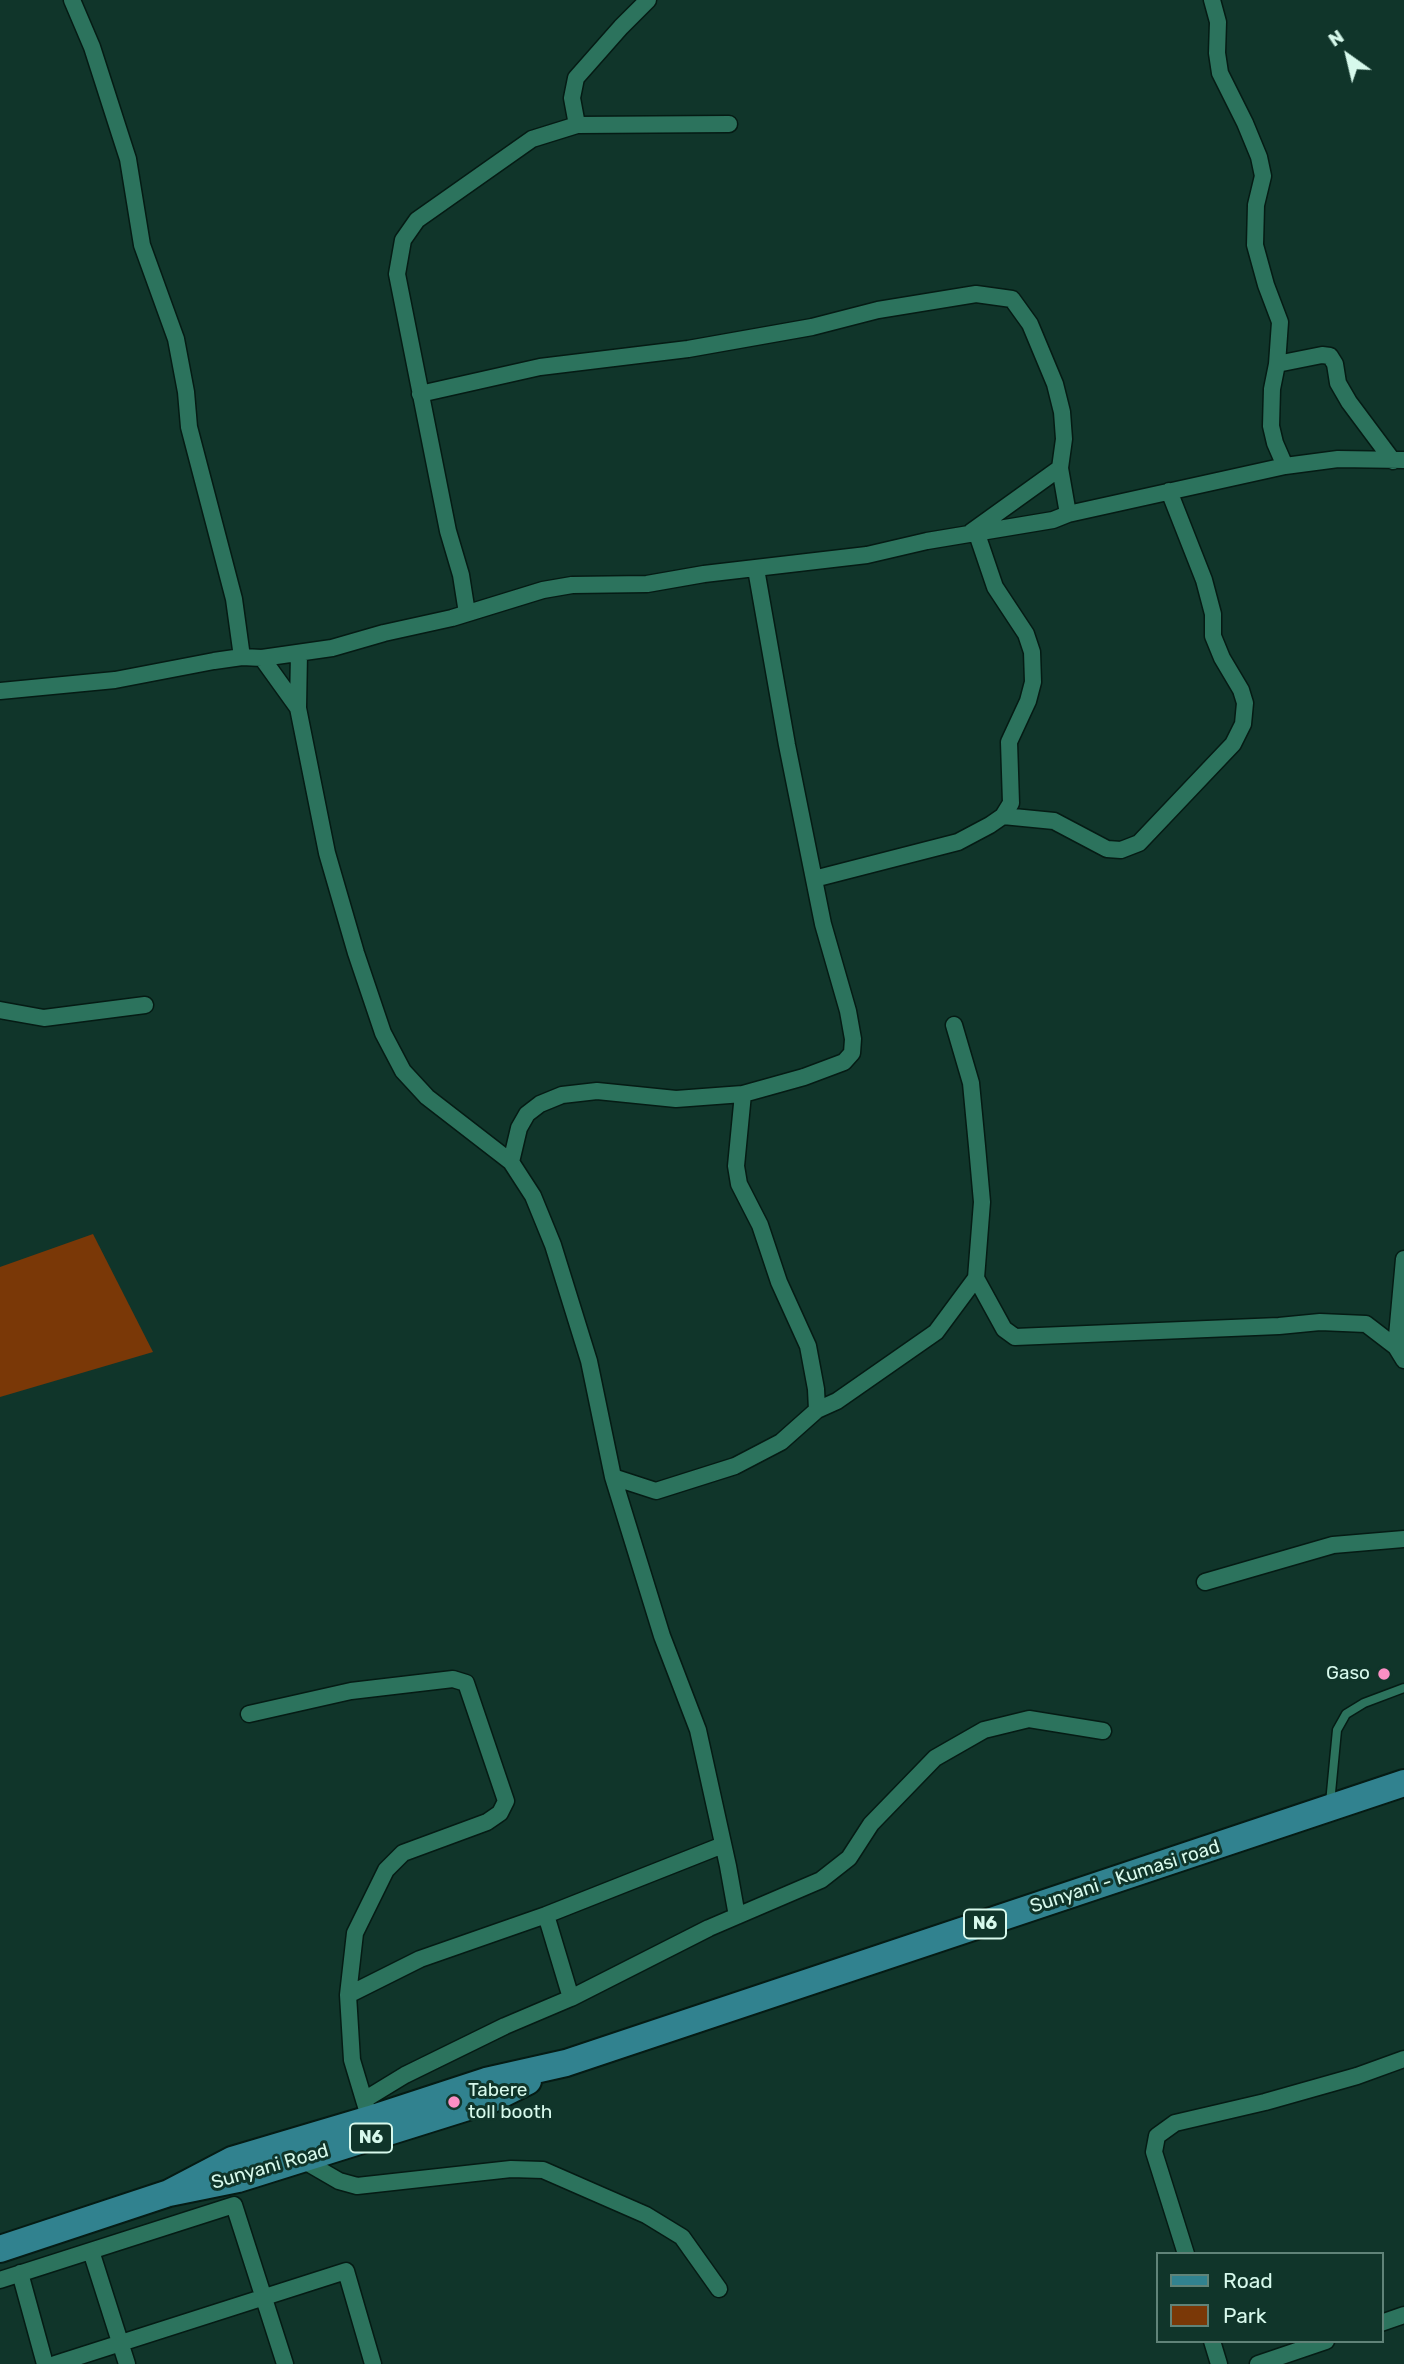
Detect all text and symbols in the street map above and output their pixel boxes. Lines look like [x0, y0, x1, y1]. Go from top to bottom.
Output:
north arrow [1313, 21, 1383, 91]
text: N [1324, 25, 1348, 52]
place label: Gaso [1326, 1663, 1370, 1685]
marker: Gaso [1376, 1666, 1392, 1682]
street label: Sunyani - Kumasi road [1027, 1836, 1223, 1918]
road number: N6 [964, 1910, 1006, 1938]
place label: Tabere toll booth [468, 2080, 552, 2124]
marker: Tabere toll booth [446, 2094, 462, 2110]
road number: N6 [350, 2124, 392, 2152]
street label: Sunyani Road [209, 2139, 331, 2195]
legend [1156, 2252, 1383, 2343]
text: Road [1223, 2268, 1273, 2293]
text: Park [1223, 2303, 1267, 2328]

